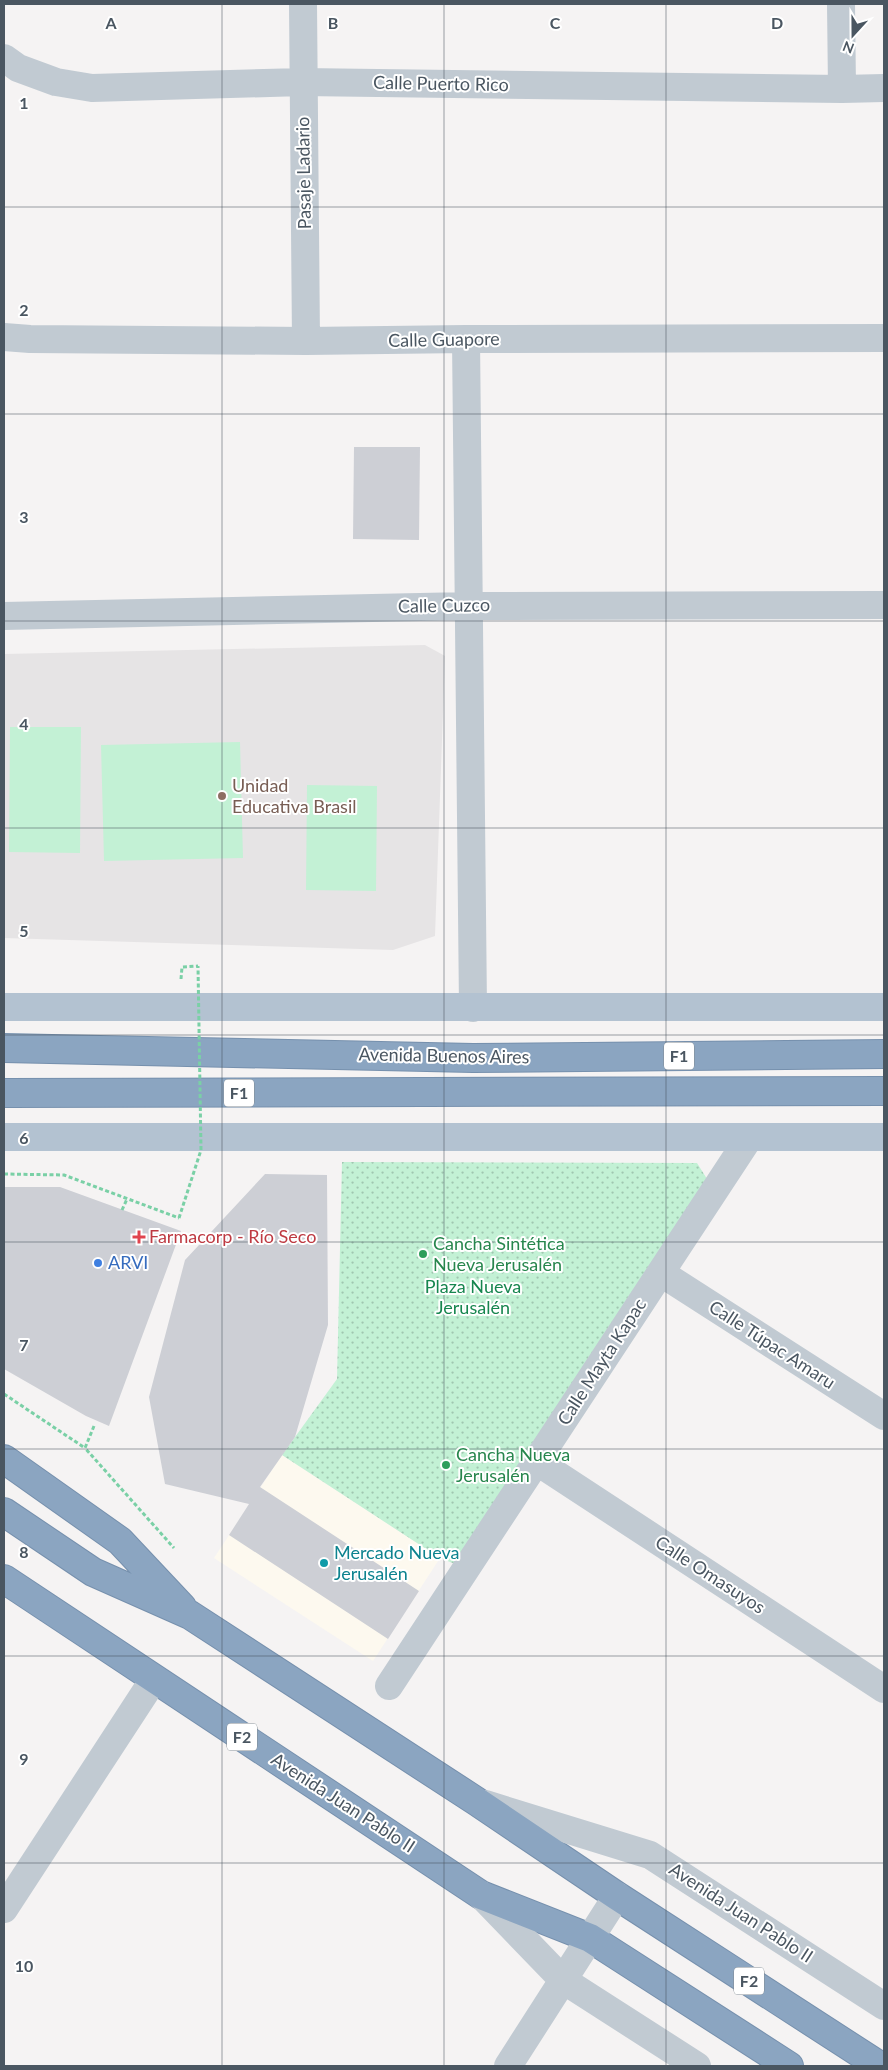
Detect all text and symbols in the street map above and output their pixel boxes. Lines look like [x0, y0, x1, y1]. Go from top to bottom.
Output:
north arrow [828, 10, 878, 60]
text: A [104, 13, 117, 32]
text: B [328, 13, 338, 32]
text: C [550, 13, 561, 32]
text: D [771, 13, 783, 32]
text: N [840, 38, 856, 57]
street label: Calle Puerto Rico [373, 71, 509, 95]
text: 1 [19, 93, 29, 112]
street label: Pasaje Ladario [291, 116, 315, 230]
text: 2 [19, 300, 29, 319]
street label: Calle Guapore [388, 327, 500, 351]
text: 3 [19, 507, 29, 526]
street label: Calle Cuzco [398, 593, 490, 617]
text: 4 [19, 714, 29, 733]
place label: Unidad Educativa Brasil [232, 774, 356, 817]
marker: Unidad Educativa Brasil [216, 790, 228, 802]
text: 5 [19, 921, 29, 940]
road number: F1 [664, 1042, 694, 1070]
street label: Avenida Buenos Aires [358, 1043, 530, 1067]
road number: F1 [224, 1080, 254, 1106]
text: 6 [19, 1128, 29, 1147]
place label: Farmacorp - Río Seco [149, 1225, 316, 1247]
marker: Farmacorp - Río Seco [133, 1231, 145, 1243]
place label: Cancha Sintética Nueva Jerusalén [433, 1232, 565, 1275]
marker: Cancha Sintética Nueva Jerusalén [417, 1248, 429, 1260]
place label: ARVI [108, 1251, 148, 1273]
marker: ARVI [92, 1257, 104, 1269]
park label: Plaza Nueva Jerusalén [425, 1275, 521, 1318]
street label: Calle Mayta Kapac [552, 1294, 650, 1429]
street label: Calle Túpac Amaru [705, 1295, 840, 1393]
text: 7 [19, 1335, 29, 1354]
place label: Cancha Nueva Jerusalén [456, 1443, 570, 1486]
marker: Cancha Nueva Jerusalén [440, 1459, 452, 1471]
street label: Calle Omasuyos [652, 1531, 770, 1618]
place label: Mercado Nueva Jerusalén [334, 1541, 460, 1584]
text: 8 [19, 1542, 29, 1561]
marker: Mercado Nueva Jerusalén [318, 1557, 330, 1569]
road number: F2 [227, 1724, 257, 1750]
street label: Avenida Juan Pablo II [267, 1747, 420, 1857]
text: 9 [19, 1749, 29, 1768]
street label: Avenida Juan Pablo II [665, 1857, 818, 1967]
text: 10 [15, 1956, 33, 1975]
road number: F2 [734, 1968, 764, 1994]

